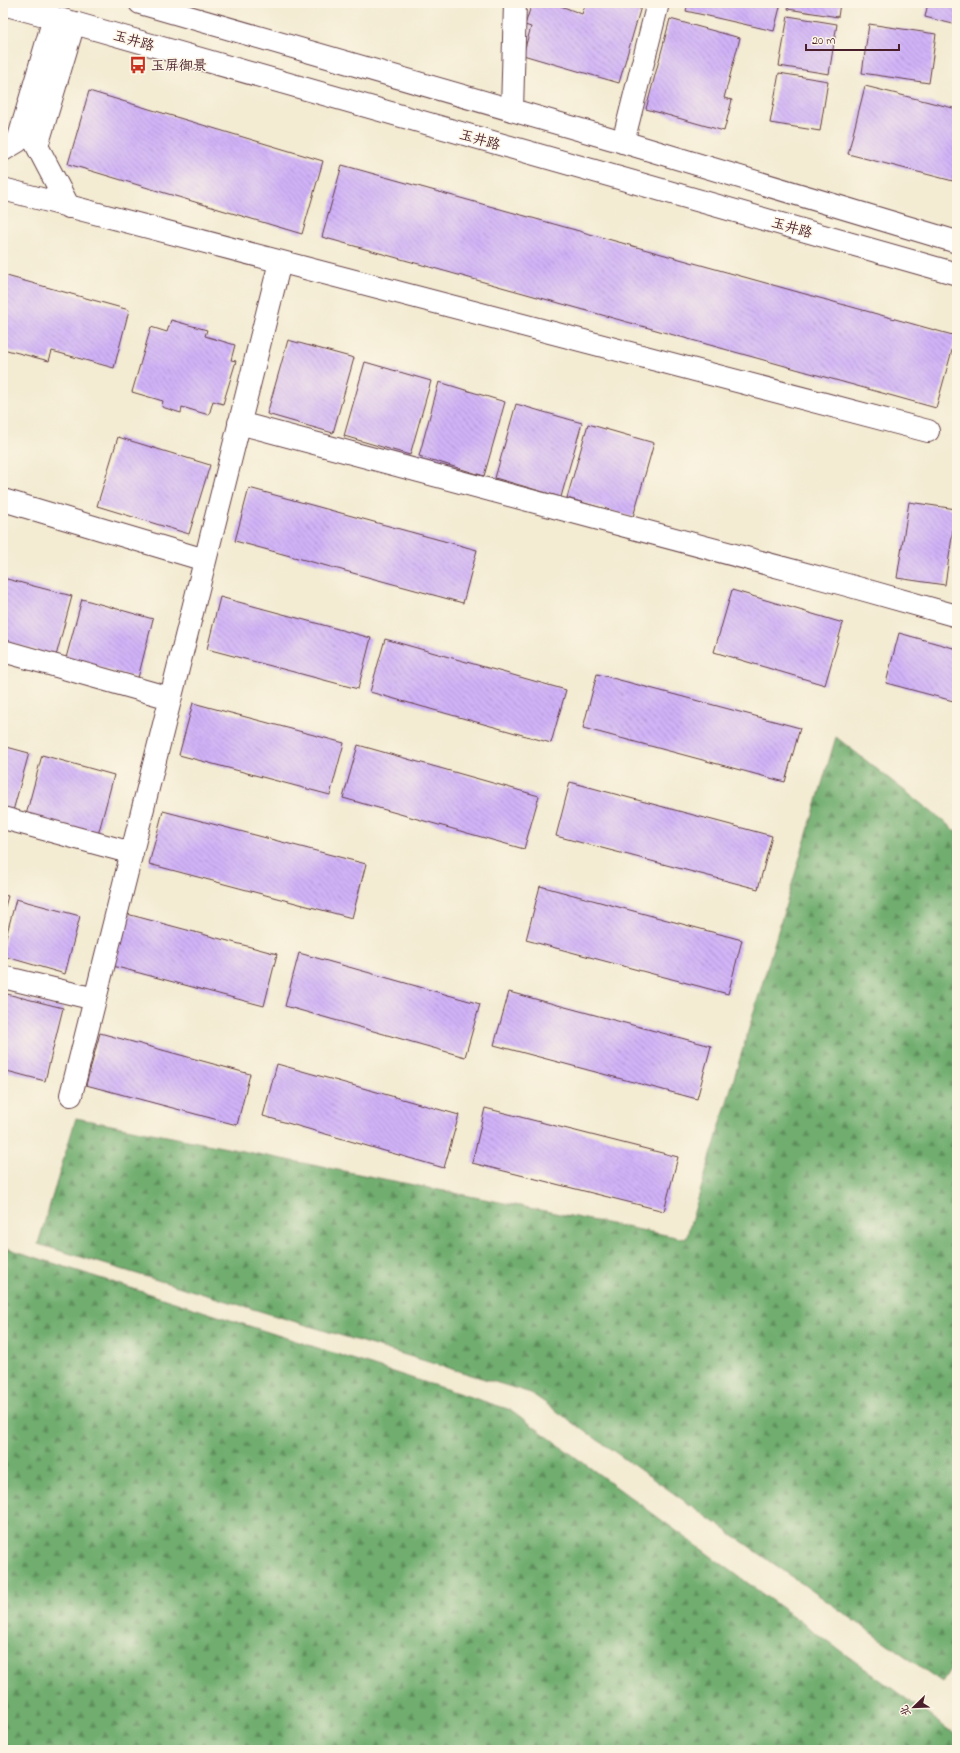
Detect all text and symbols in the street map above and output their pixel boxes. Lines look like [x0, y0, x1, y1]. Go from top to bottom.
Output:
street label: 玉井路 [111, 26, 157, 57]
scale bar [806, 26, 899, 52]
text: 20 m [812, 32, 835, 50]
bus stop icon: 玉屏御景 [128, 55, 148, 75]
place label: 玉屏御景 [151, 56, 207, 77]
street label: 玉井路 [457, 125, 503, 156]
street label: 玉井路 [769, 213, 815, 244]
north arrow [894, 1687, 934, 1727]
text: 北 [896, 1702, 915, 1719]

